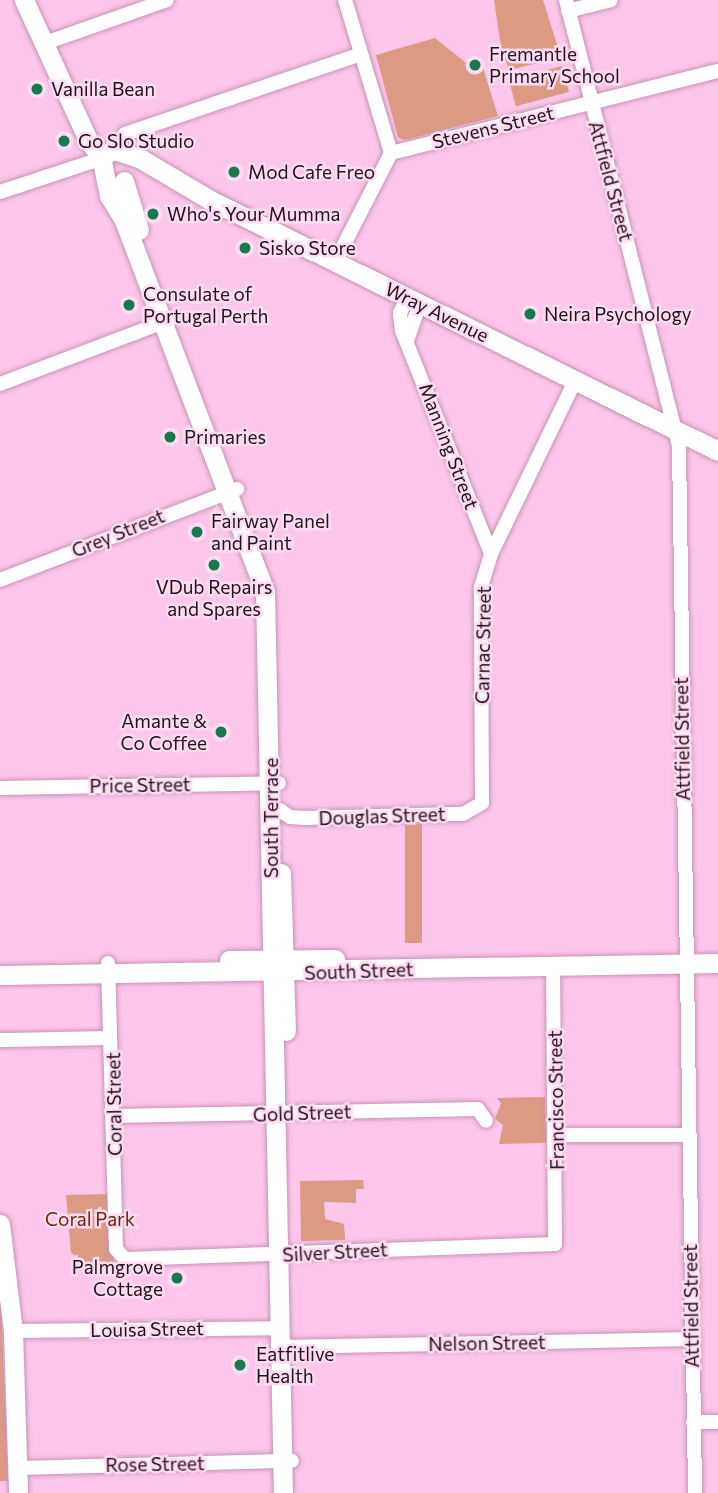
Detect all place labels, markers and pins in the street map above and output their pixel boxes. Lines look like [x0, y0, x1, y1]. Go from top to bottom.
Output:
place label: Fremantle Primary School [489, 43, 620, 87]
marker: Fremantle Primary School [467, 57, 483, 73]
place label: Vanilla Bean [51, 78, 155, 100]
marker: Vanilla Bean [29, 81, 45, 97]
place label: Go Slo Studio [78, 130, 194, 152]
marker: Go Slo Studio [56, 133, 72, 149]
place label: Mod Cafe Freo [248, 161, 375, 183]
marker: Mod Cafe Freo [226, 164, 242, 180]
place label: Who's Your Mumma [167, 203, 340, 225]
marker: Who's Your Mumma [145, 206, 161, 222]
place label: Sisko Store [259, 237, 356, 259]
marker: Sisko Store [237, 240, 253, 256]
place label: Consulate of Portugal Perth [143, 283, 268, 327]
marker: Consulate of Portugal Perth [121, 297, 137, 313]
place label: Neira Psychology [544, 303, 692, 325]
marker: Neira Psychology [522, 306, 538, 322]
place label: Primaries [184, 426, 266, 448]
marker: Primaries [162, 429, 178, 445]
place label: Fairway Panel and Paint [211, 510, 330, 554]
marker: Fairway Panel and Paint [189, 524, 205, 540]
marker: VDub Repairs and Spares [206, 557, 222, 573]
place label: VDub Repairs and Spares [156, 576, 272, 620]
place label: Amante & Co Coffee [121, 710, 207, 754]
marker: Amante & Co Coffee [213, 724, 229, 740]
place label: Palmgrove Cottage [72, 1256, 163, 1300]
marker: Palmgrove Cottage [169, 1270, 185, 1286]
place label: Eatfitlive Health [256, 1343, 334, 1387]
marker: Eatfitlive Health [230, 1355, 250, 1375]

